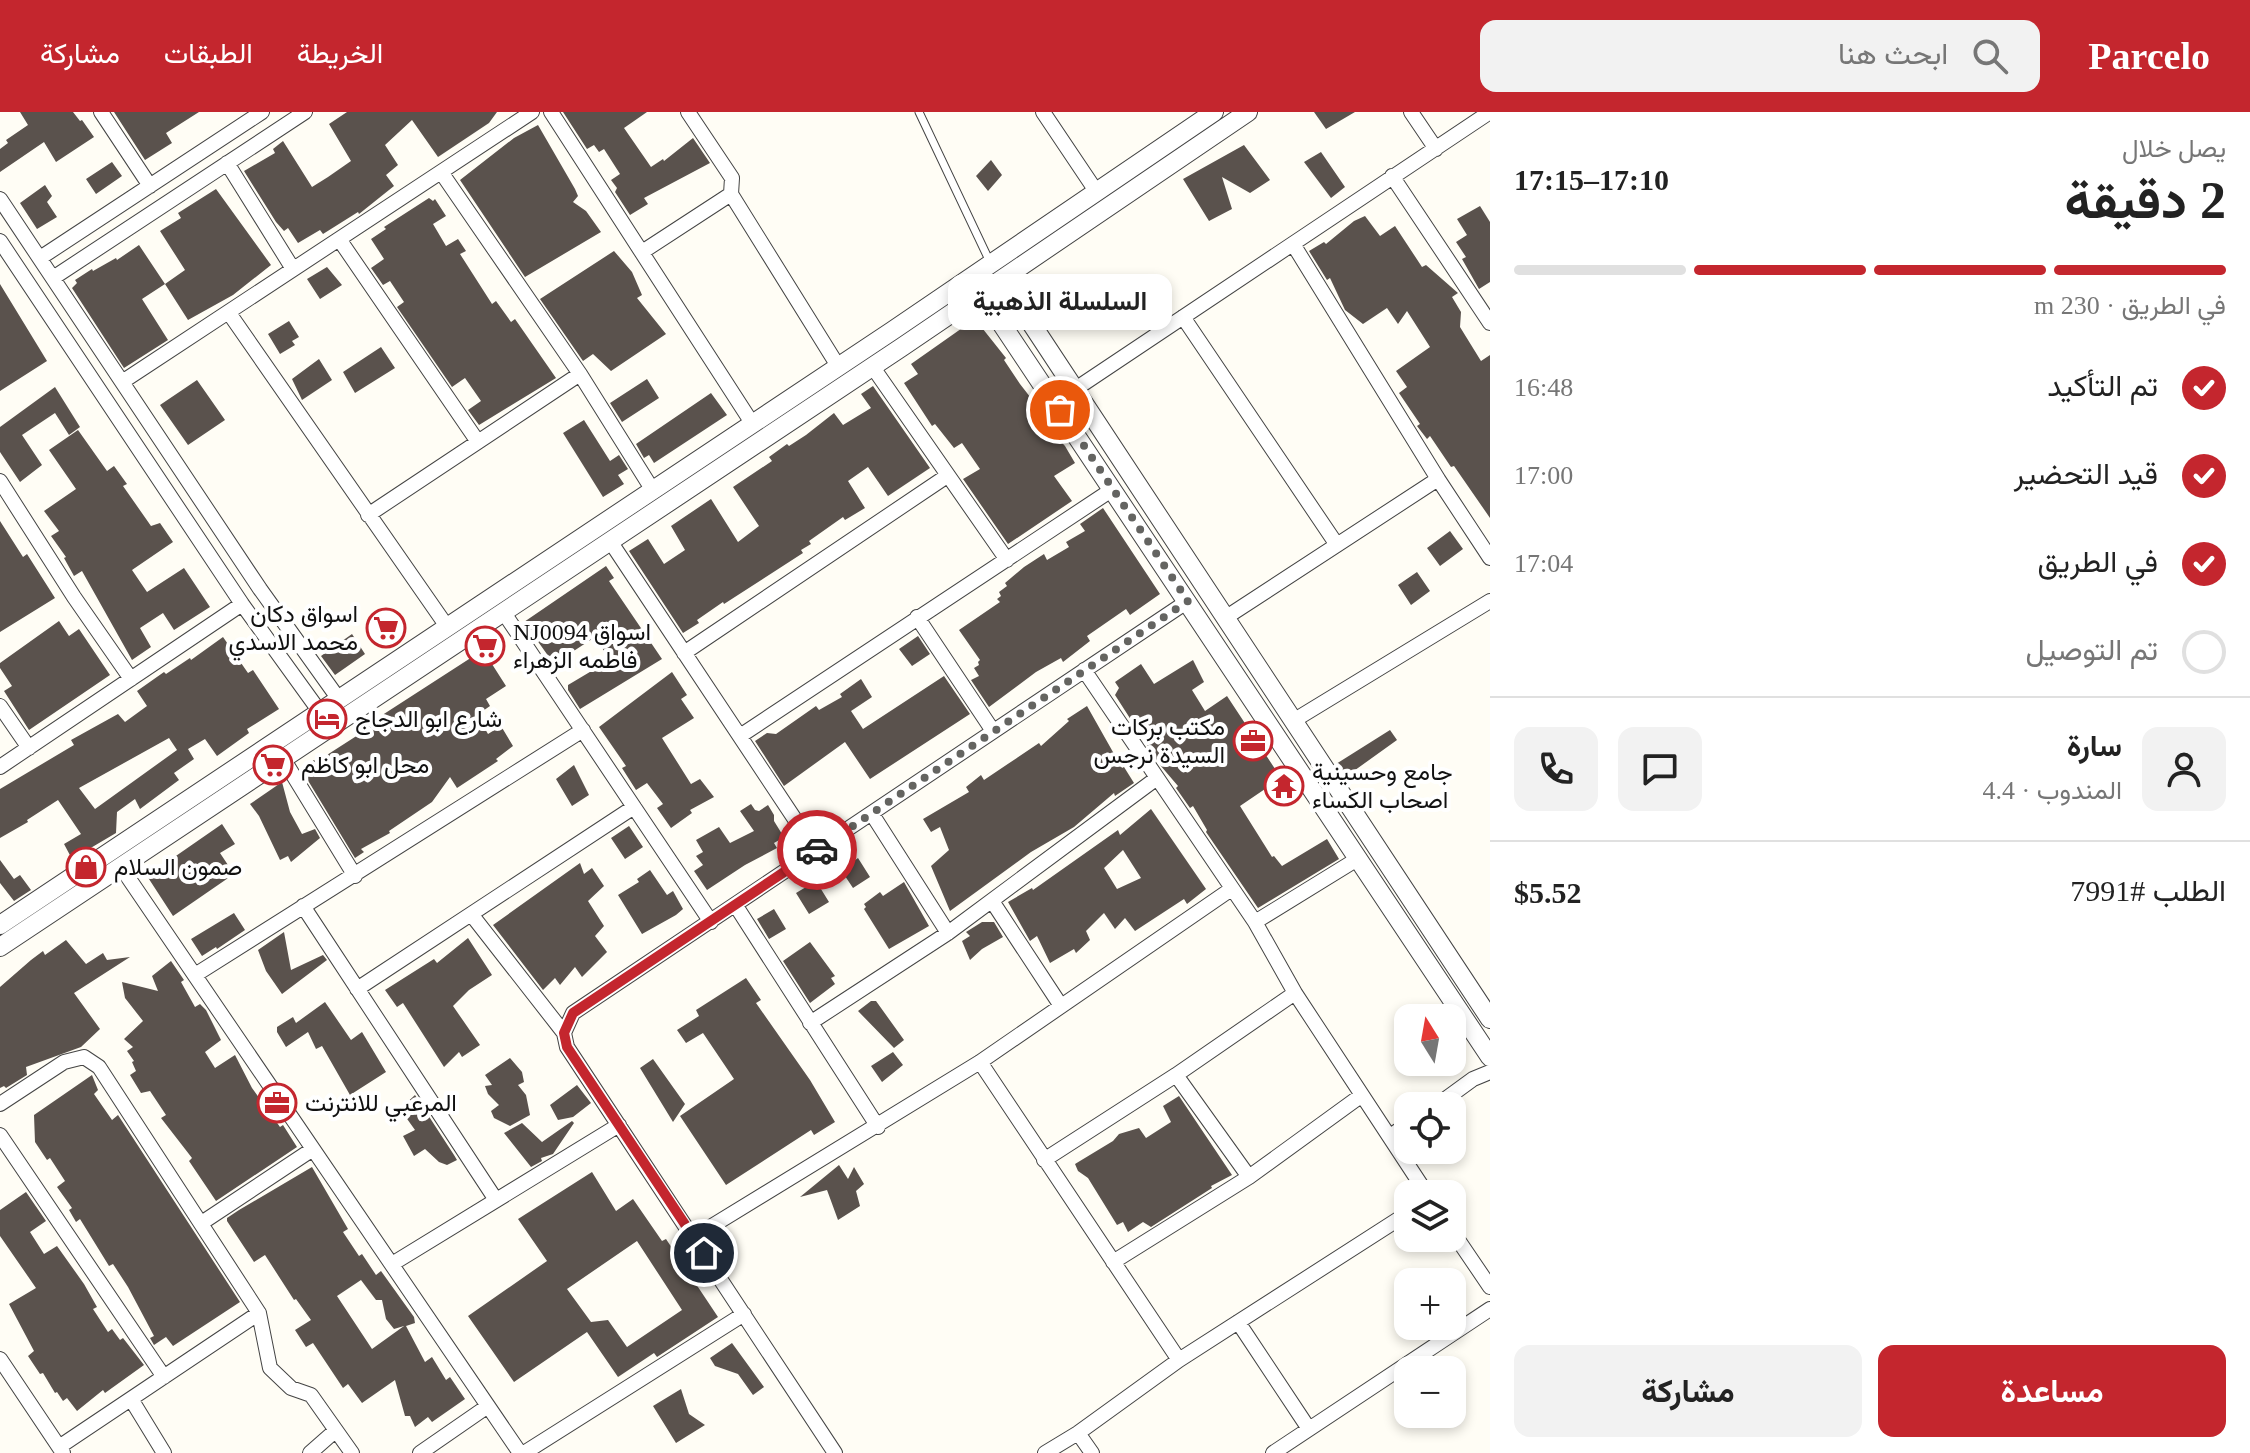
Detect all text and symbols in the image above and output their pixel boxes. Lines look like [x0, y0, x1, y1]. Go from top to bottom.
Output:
search box [1480, 20, 2040, 92]
icon: search [1968, 34, 2012, 78]
text: Parcelo [2088, 35, 2210, 77]
text: ابحث هنا [1838, 37, 1948, 70]
text: مشاركة [40, 38, 120, 69]
text: الطبقات [164, 38, 253, 69]
text: الخريطة [297, 38, 383, 69]
text: يصل خلال [2122, 134, 2226, 163]
text: 17:10–17:15 [1514, 163, 1669, 196]
text: 2 دقيقة [2064, 172, 2226, 229]
callout: السلسلة الذهبية [948, 274, 1172, 330]
text: السلسلة الذهبية [973, 287, 1147, 316]
text: في الطريق · 230 m [2034, 291, 2226, 320]
icon: check [2182, 366, 2226, 410]
text: تم التأكيد [2047, 369, 2158, 402]
text: 16:48 [1514, 373, 1573, 402]
pin [1026, 376, 1094, 444]
icon: bag [1038, 388, 1082, 432]
icon: check [2182, 454, 2226, 498]
text: قيد التحضير [2014, 457, 2158, 490]
text: 17:00 [1514, 461, 1573, 490]
icon: check [2182, 542, 2226, 586]
text: في الطريق [2037, 545, 2158, 578]
text: 17:04 [1514, 549, 1573, 578]
place label: اسواق دكان محمد الاسدي [228, 601, 358, 661]
supermarket icon: اسواق دكان محمد الاسدي [365, 607, 407, 649]
place label: NJ0094 اسواق فاطمه الزهراء [513, 619, 651, 675]
supermarket icon: NJ0094 اسواق فاطمه الزهراء [464, 625, 506, 667]
text: تم التوصيل [2025, 633, 2158, 666]
hotel icon: شارع ابو الدجاج [306, 698, 348, 740]
place label: شارع ابو الدجاج [355, 706, 502, 735]
place label: مكتب بركات السيدة نرجس [1094, 714, 1225, 770]
office icon: مكتب بركات السيدة نرجس [1232, 720, 1274, 762]
button: phone [1514, 727, 1598, 811]
button: chat [1618, 727, 1702, 811]
button: person [2142, 727, 2226, 811]
text: سارة [2067, 729, 2122, 762]
supermarket icon: محل ابو كاظم [252, 744, 294, 786]
place label: محل ابو كاظم [301, 752, 429, 781]
place label: جامع وحسينية اصحاب الكساء [1312, 759, 1453, 814]
temple icon: جامع وحسينية اصحاب الكساء [1263, 765, 1305, 807]
text: المندوب · 4.4 [1983, 776, 2122, 805]
courier [777, 810, 857, 890]
icon: car [795, 828, 839, 872]
shop icon: صمون السلام [65, 846, 107, 888]
place label: صمون السلام [114, 854, 242, 883]
text: الطلب #7991 [2070, 874, 2226, 907]
text: $5.52 [1514, 876, 1582, 909]
north arrow [1394, 1004, 1466, 1076]
map controls [1394, 1004, 1466, 1428]
office icon: المرعبي للانترنت [256, 1082, 298, 1124]
place label: المرعبي للانترنت [305, 1090, 457, 1122]
button: locate [1394, 1092, 1466, 1164]
button: layers [1394, 1180, 1466, 1252]
pin [670, 1219, 738, 1287]
icon: home [682, 1231, 726, 1275]
button: + [1394, 1268, 1466, 1340]
button: مشاركة [1514, 1345, 1862, 1437]
button: مساعدة [1878, 1345, 2226, 1437]
button: − [1394, 1356, 1466, 1428]

